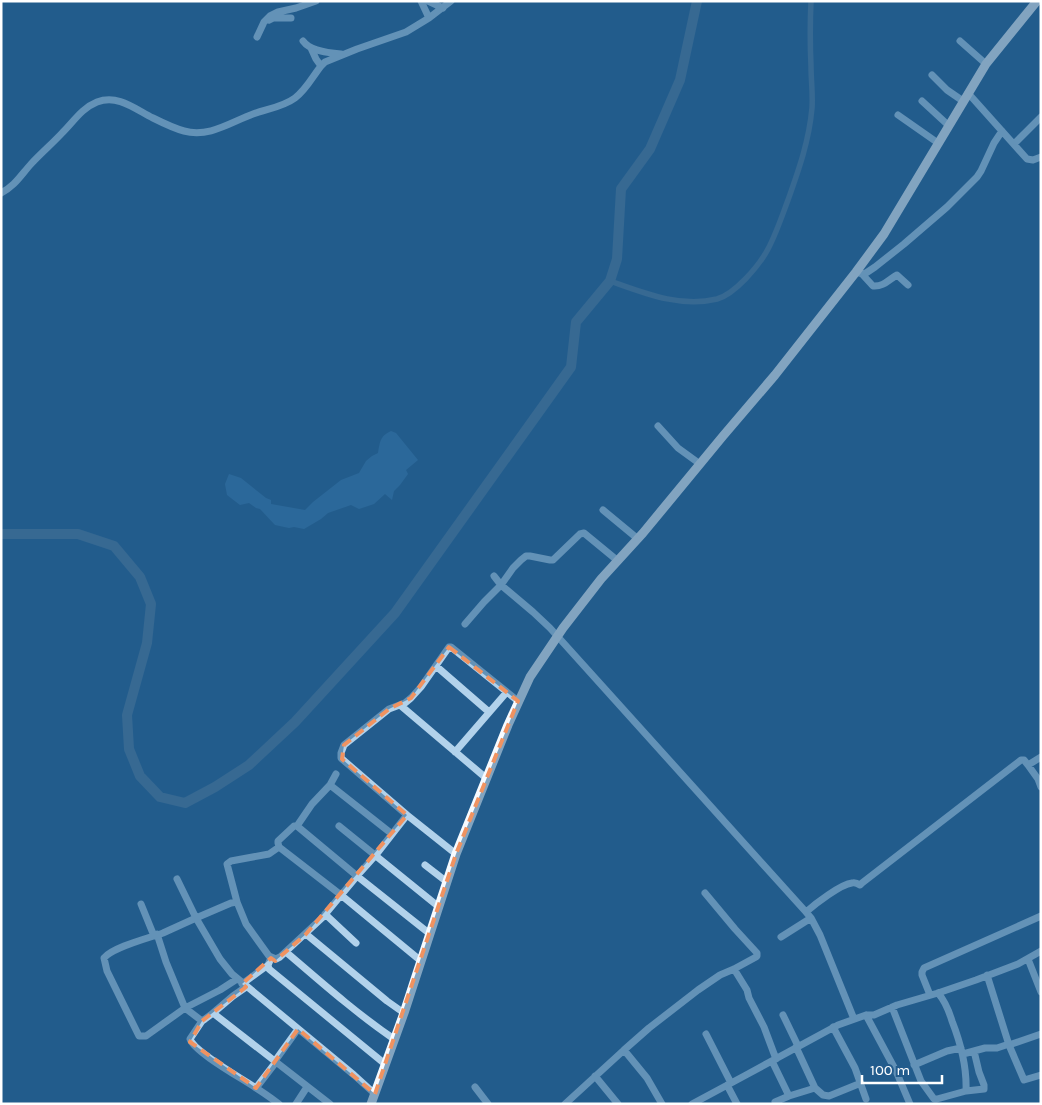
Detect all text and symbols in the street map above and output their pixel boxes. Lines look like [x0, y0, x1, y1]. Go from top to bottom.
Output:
scale bar [862, 1052, 942, 1084]
text: 100 m [870, 1061, 910, 1079]

